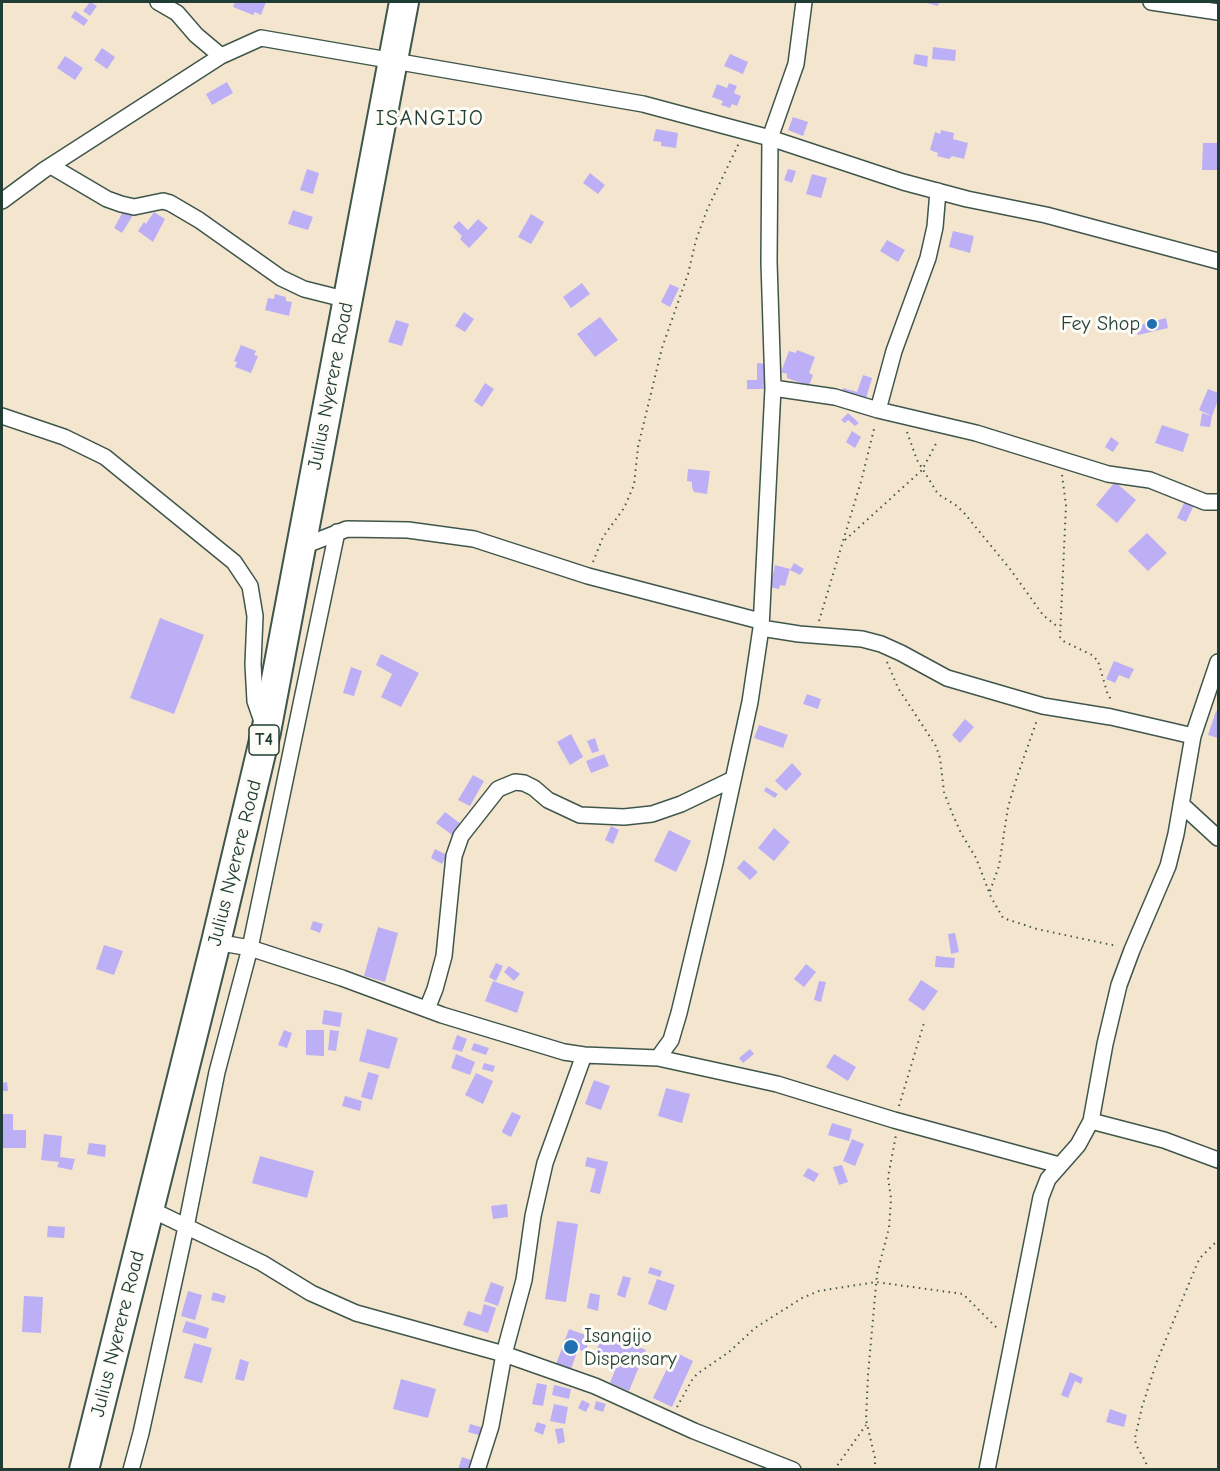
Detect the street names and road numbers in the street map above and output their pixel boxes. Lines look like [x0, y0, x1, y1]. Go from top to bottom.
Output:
street label: Julius Nyerere Road [303, 300, 359, 472]
road number: T4 [249, 725, 279, 755]
street label: Julius Nyerere Road [203, 777, 267, 949]
street label: Julius Nyerere Road [86, 1248, 150, 1420]

